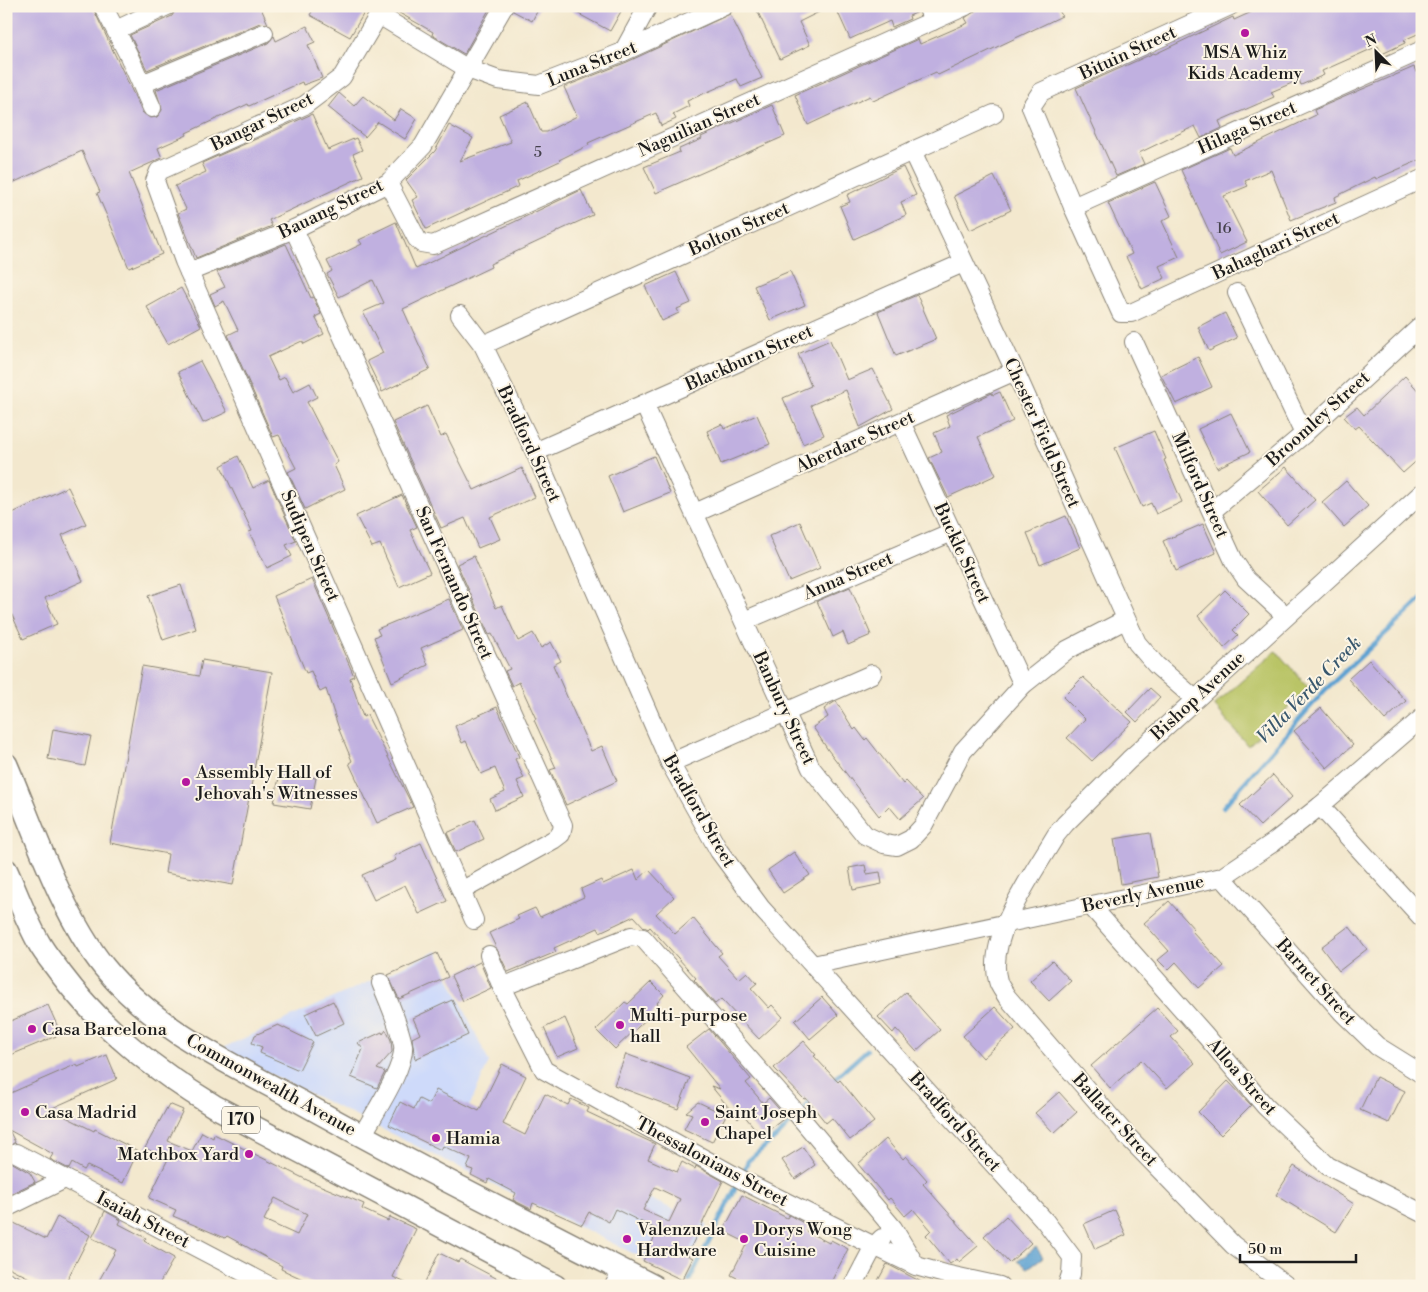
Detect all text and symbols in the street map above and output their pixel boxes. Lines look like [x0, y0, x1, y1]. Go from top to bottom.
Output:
street label: Bituin Street [1075, 20, 1181, 86]
marker: MSA Whiz Kids Academy [1239, 27, 1251, 39]
north arrow [1350, 28, 1400, 78]
text: N [1362, 31, 1380, 52]
street label: Luna Street [544, 35, 641, 92]
place label: MSA Whiz Kids Academy [1188, 41, 1303, 85]
street label: Bangar Street [206, 87, 318, 157]
street label: Naguilian Street [634, 88, 764, 162]
street label: Hilaga Street [1194, 96, 1301, 160]
house number: 5 [534, 143, 542, 162]
street label: Bauang Street [274, 173, 388, 245]
street label: Bolton Street [684, 196, 793, 262]
street label: Bahaghari Street [1208, 206, 1344, 286]
house number: 16 [1216, 219, 1232, 238]
street label: Blackburn Street [681, 319, 817, 397]
street label: Chester Field Street [999, 354, 1086, 512]
street label: Broomley Street [1261, 366, 1375, 472]
street label: Bradford Street [491, 381, 566, 507]
street label: Aberdare Street [791, 405, 919, 479]
street label: Milford Street [1166, 428, 1234, 542]
street label: Sudipen Street [275, 487, 345, 606]
street label: Buckle Street [928, 498, 996, 608]
street label: San Fernando Street [410, 503, 498, 664]
street label: Anna Street [799, 547, 897, 606]
water label: Villa Verde Creek [1252, 631, 1366, 749]
street label: Bishop Avenue [1145, 646, 1250, 746]
street label: Banbury Street [747, 647, 821, 769]
street label: Bradford Street [657, 750, 741, 872]
place label: Assembly Hall of Jehovah's Witnesses [195, 761, 358, 805]
marker: Assembly Hall of Jehovah's Witnesses [180, 776, 192, 788]
street label: Beverly Avenue [1079, 870, 1206, 918]
street label: Barnet Street [1270, 933, 1361, 1031]
place label: Multi-purpose hall [630, 1004, 747, 1048]
place label: Casa Barcelona [42, 1018, 168, 1041]
marker: Multi-purpose hall [614, 1019, 626, 1031]
marker: Casa Barcelona [26, 1023, 38, 1035]
street label: Commonwealth Avenue [182, 1029, 360, 1141]
street label: Alloa Street [1202, 1033, 1282, 1121]
street label: Bradford Street [903, 1067, 1006, 1177]
street label: Ballater Street [1067, 1068, 1163, 1172]
place label: Casa Madrid [35, 1101, 137, 1124]
place label: Saint Joseph Chapel [715, 1101, 817, 1145]
marker: Casa Madrid [19, 1106, 31, 1118]
road number: 170 [222, 1106, 260, 1134]
street label: Thessalonians Street [632, 1112, 793, 1212]
marker: Saint Joseph Chapel [699, 1116, 711, 1128]
place label: Hamia [446, 1127, 501, 1150]
marker: Hamia [430, 1132, 442, 1144]
place label: Matchbox Yard [117, 1143, 240, 1166]
marker: Matchbox Yard [243, 1148, 255, 1160]
street label: Isaiah Street [92, 1187, 194, 1254]
place label: Valenzuela Hardware [636, 1218, 726, 1262]
place label: Dorys Wong Cuisine [754, 1218, 853, 1262]
scale bar [1240, 1232, 1357, 1264]
marker: Valenzuela Hardware [621, 1233, 633, 1245]
marker: Dorys Wong Cuisine [738, 1233, 750, 1245]
text: 50 m [1248, 1240, 1282, 1259]

